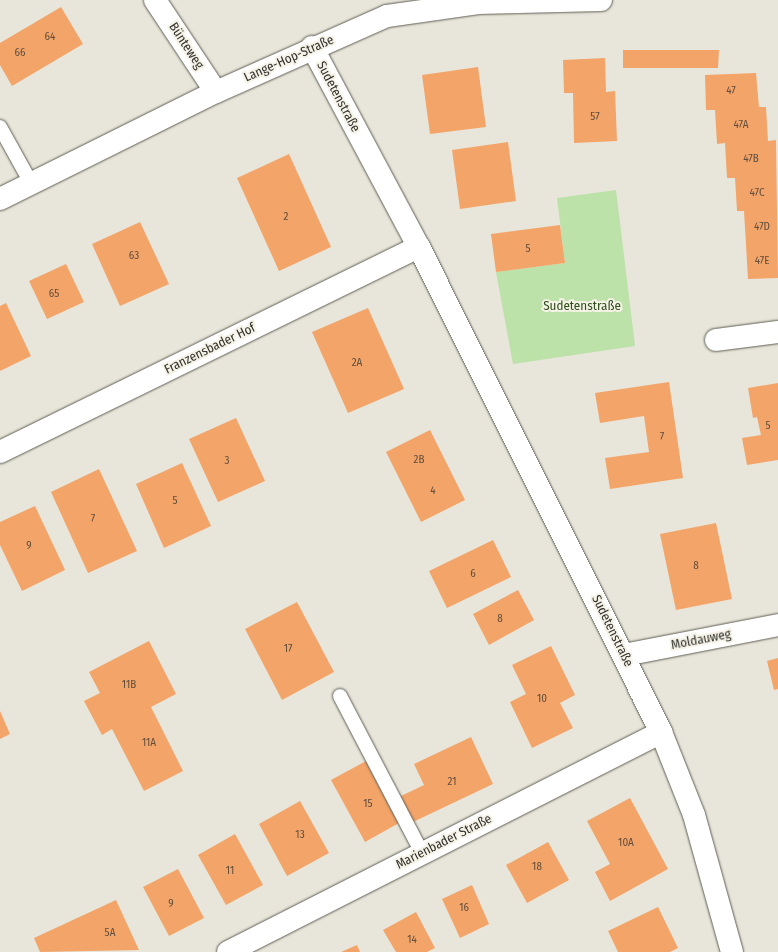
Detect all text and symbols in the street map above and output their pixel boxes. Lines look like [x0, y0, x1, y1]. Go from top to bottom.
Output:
street label: Bünteweg [165, 20, 207, 72]
house number: 64 [45, 30, 55, 44]
street label: Lange-Hop-Straße [242, 32, 336, 86]
house number: 66 [15, 46, 25, 60]
street label: Sudetenstraße [313, 59, 363, 135]
house number: 47 [726, 84, 736, 98]
house number: 57 [590, 110, 600, 124]
house number: 47A [733, 118, 749, 132]
house number: 47B [743, 152, 759, 166]
house number: 47C [749, 186, 765, 200]
house number: 2 [284, 210, 288, 224]
house number: 47D [754, 220, 770, 234]
house number: 5 [525, 242, 531, 256]
house number: 63 [129, 249, 139, 263]
house number: 47E [755, 254, 769, 268]
house number: 65 [49, 287, 59, 301]
park label: Sudetenstraße [543, 298, 621, 314]
street label: Franzensbader Hof [162, 320, 258, 378]
house number: 2A [352, 356, 362, 370]
house number: 5 [765, 419, 771, 433]
house number: 7 [660, 430, 664, 444]
house number: 2B [414, 453, 424, 467]
house number: 3 [225, 454, 229, 468]
house number: 4 [430, 484, 436, 498]
house number: 5 [172, 494, 178, 508]
house number: 7 [91, 512, 95, 526]
house number: 9 [26, 539, 32, 553]
house number: 8 [693, 559, 699, 573]
house number: 6 [470, 567, 476, 581]
street label: Sudetenstraße [588, 593, 636, 669]
house number: 8 [497, 612, 503, 626]
street label: Moldauweg [670, 627, 732, 653]
house number: 17 [284, 642, 292, 656]
house number: 11B [122, 678, 136, 692]
house number: 10 [537, 692, 547, 706]
house number: 11A [142, 736, 156, 750]
house number: 21 [448, 775, 456, 789]
house number: 15 [363, 797, 373, 811]
street label: Marienbader Straße [393, 811, 495, 873]
house number: 13 [295, 828, 305, 842]
house number: 10A [618, 836, 634, 850]
house number: 18 [532, 860, 542, 874]
house number: 11 [226, 864, 234, 878]
house number: 9 [168, 897, 174, 911]
house number: 16 [459, 901, 469, 915]
house number: 5A [105, 926, 115, 940]
house number: 14 [407, 933, 417, 947]

